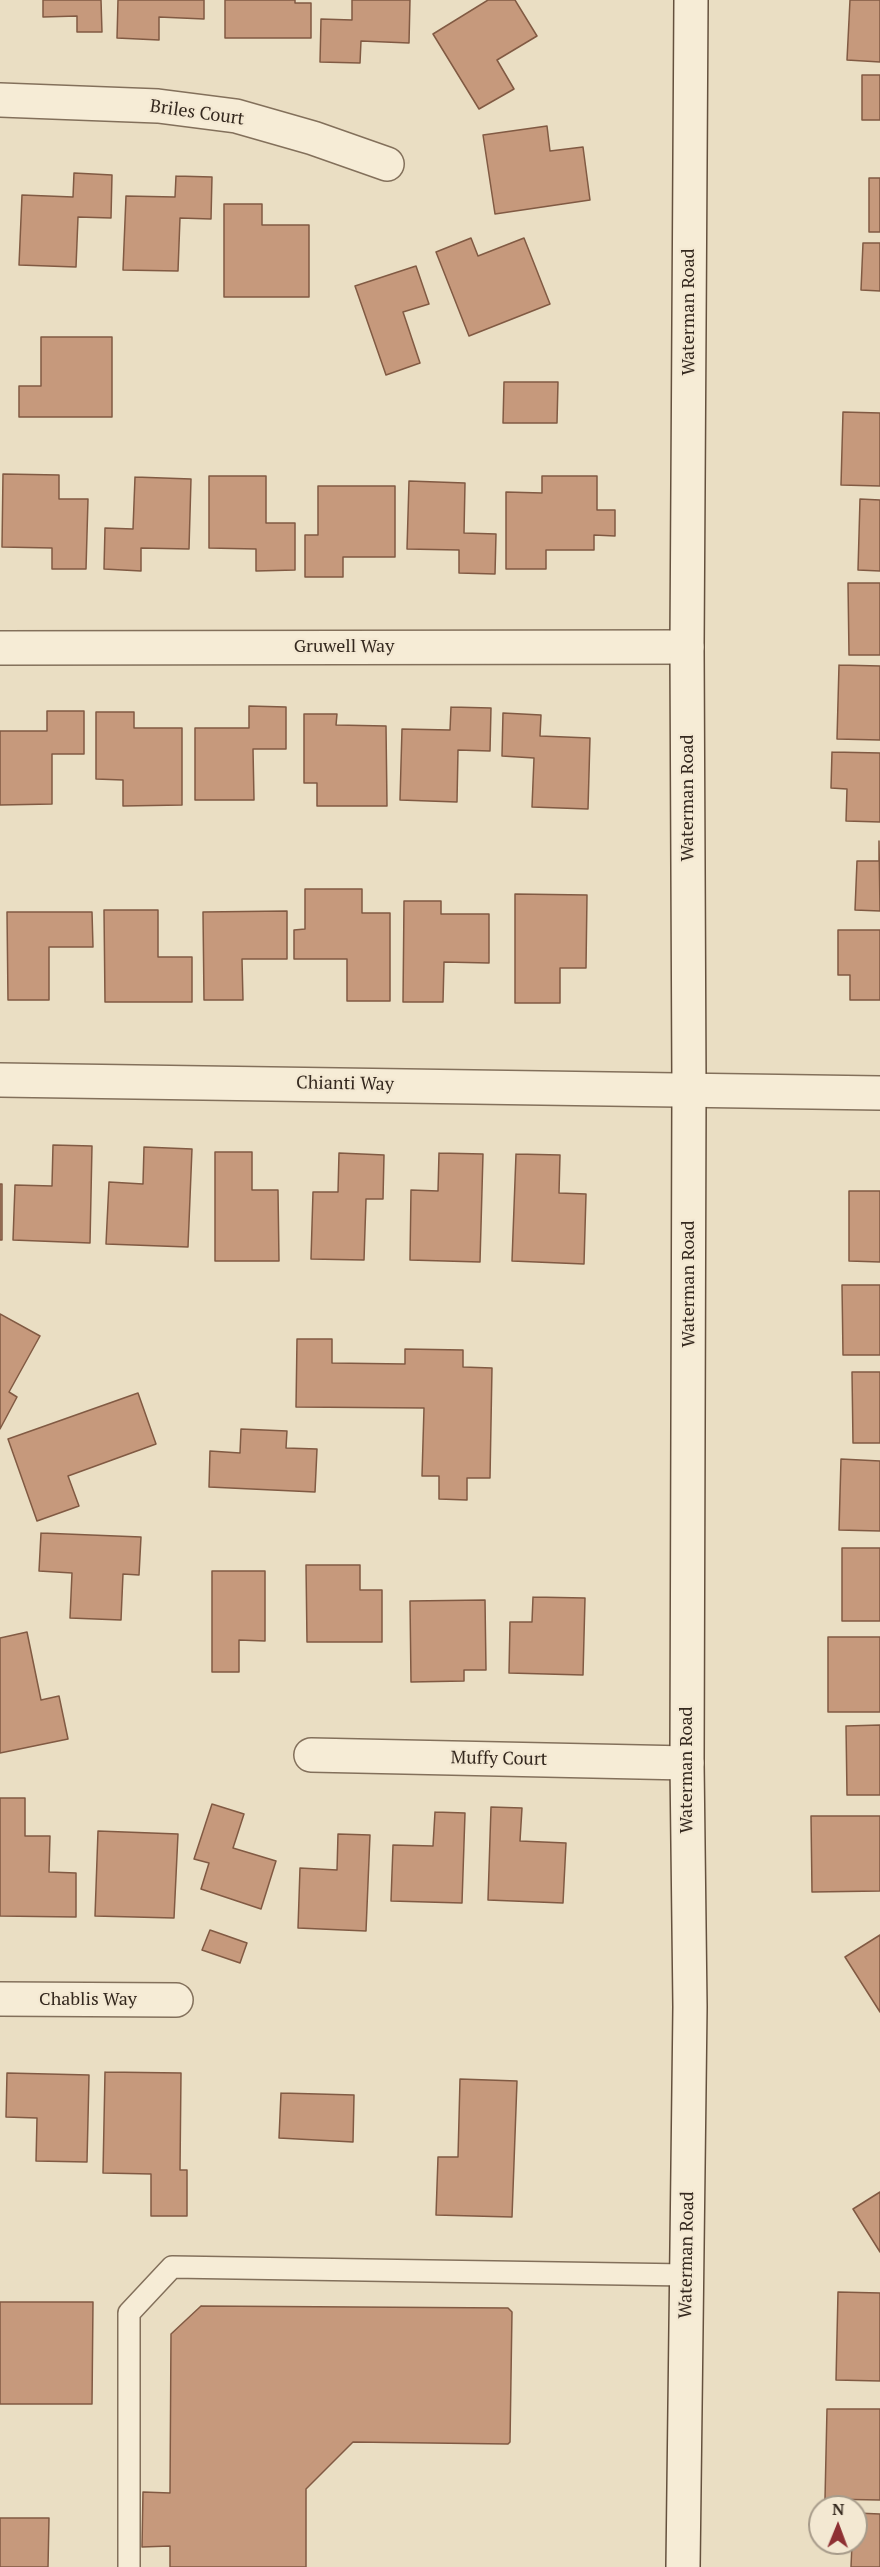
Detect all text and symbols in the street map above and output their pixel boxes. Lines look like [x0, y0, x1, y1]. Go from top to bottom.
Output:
street label: Briles Court [148, 96, 246, 130]
street label: Waterman Road [678, 248, 700, 376]
street label: Gruwell Way [294, 636, 394, 658]
street label: Waterman Road [677, 734, 699, 862]
street label: Chianti Way [296, 1072, 394, 1096]
street label: Waterman Road [678, 1220, 700, 1348]
street label: Waterman Road [676, 1706, 698, 1834]
street label: Muffy Court [450, 1747, 548, 1771]
street label: Chablis Way [39, 1989, 137, 2011]
street label: Waterman Road [675, 2191, 699, 2319]
north arrow [808, 2495, 868, 2555]
text: N [832, 2498, 845, 2520]

